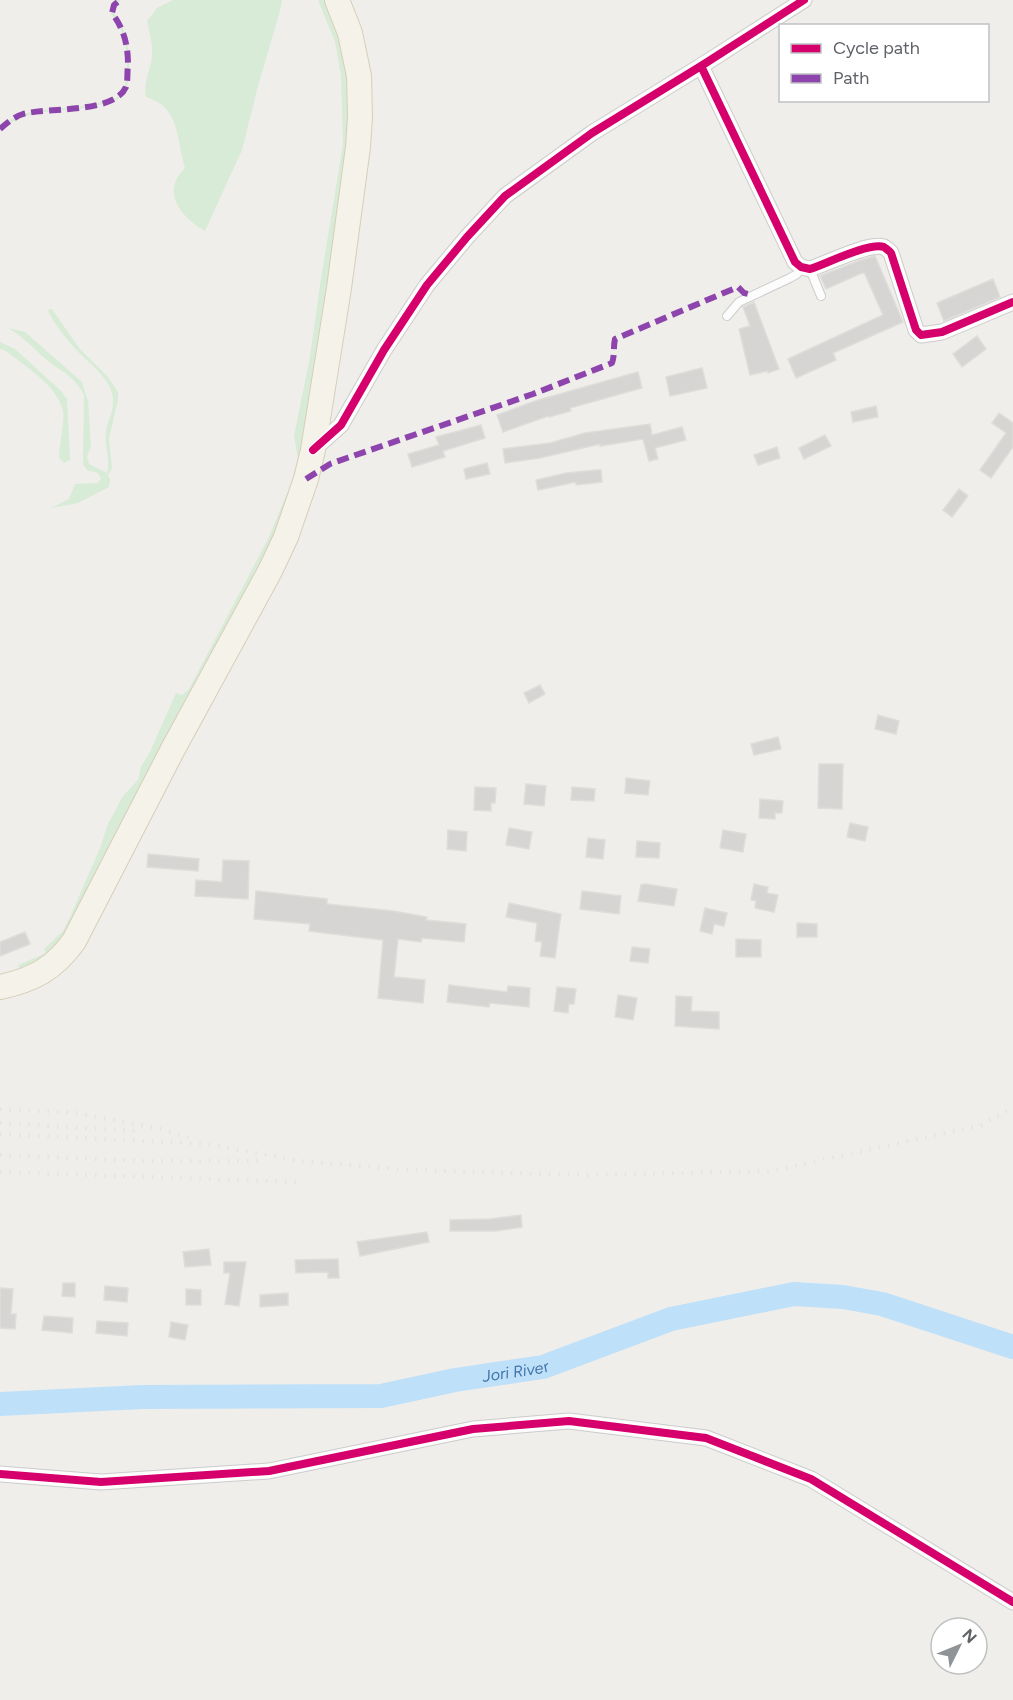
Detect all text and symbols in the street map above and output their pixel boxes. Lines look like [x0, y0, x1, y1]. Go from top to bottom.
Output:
legend [779, 24, 989, 102]
text: Cycle path [833, 37, 920, 59]
text: Path [833, 67, 869, 89]
water label: Jori River [480, 1356, 552, 1385]
north arrow [929, 1616, 989, 1676]
text: N [958, 1625, 981, 1647]

